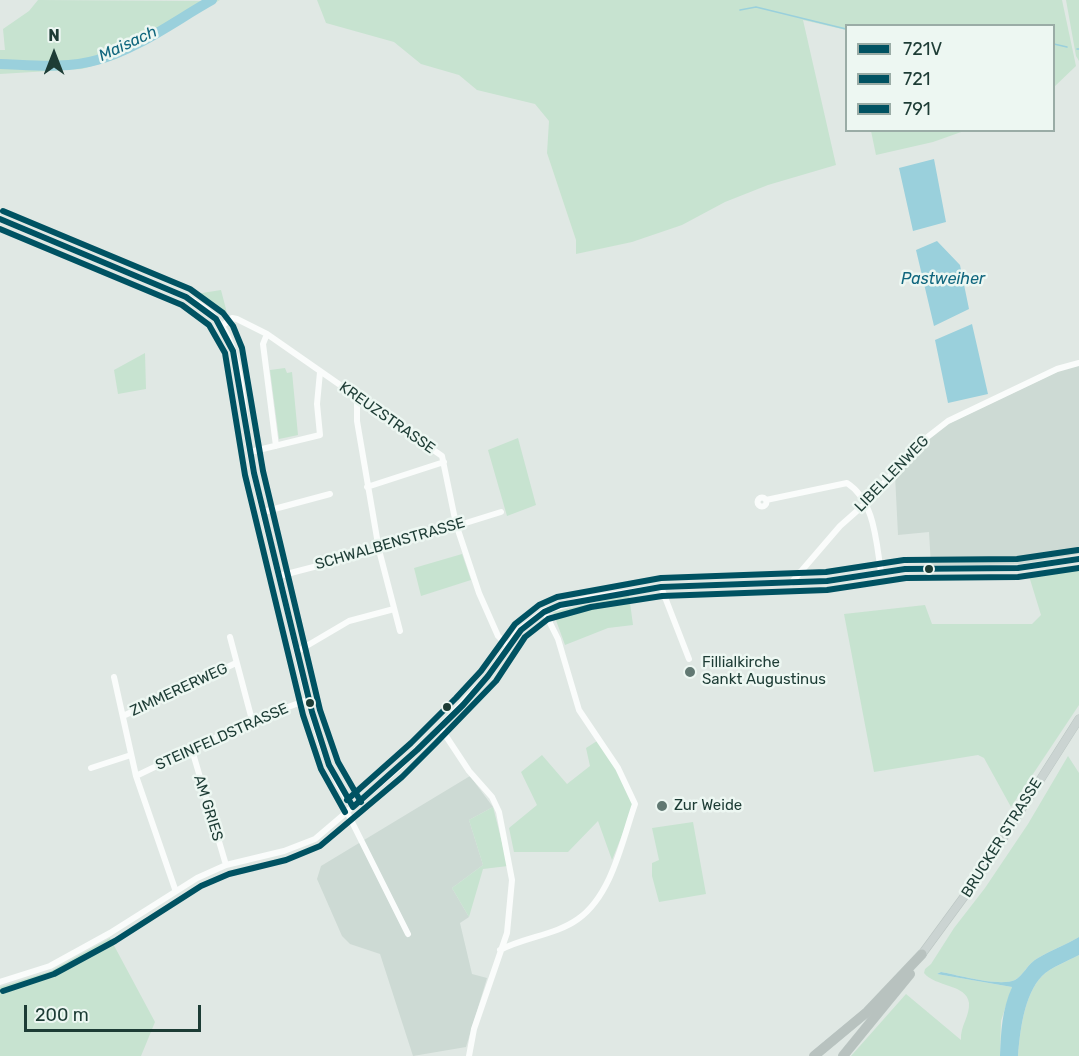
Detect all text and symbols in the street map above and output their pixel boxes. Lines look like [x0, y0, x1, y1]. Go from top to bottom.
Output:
water label: Maisach [96, 22, 160, 66]
north arrow [24, 24, 84, 84]
legend [845, 24, 1055, 132]
text: N [48, 26, 60, 45]
text: 721V [903, 38, 942, 60]
text: 721 [903, 68, 931, 90]
text: 791 [903, 98, 931, 120]
water label: Pastweiher [901, 269, 985, 289]
street label: KREUZSTRASSE [336, 378, 438, 458]
street label: LIBELLENWEG [851, 432, 933, 516]
street label: SCHWALBENSTRASSE [313, 514, 467, 574]
unlabelled marker [923, 563, 935, 575]
place label: Fillialkirche Sankt Augustinus [702, 654, 826, 689]
street label: ZIMMERERWEG [127, 659, 231, 721]
marker: Fillialkirche Sankt Augustinus [683, 665, 697, 679]
unlabelled marker [304, 697, 316, 709]
street label: STEINFELDSTRASSE [153, 700, 291, 774]
unlabelled marker [441, 701, 453, 713]
street label: AM GRIES [189, 773, 227, 843]
street label: BRUCKER STRASSE [958, 775, 1046, 901]
place label: Zur Weide [674, 797, 742, 815]
marker: Zur Weide [655, 799, 669, 813]
scale bar [27, 993, 204, 1031]
text: 200 m [35, 1004, 89, 1026]

